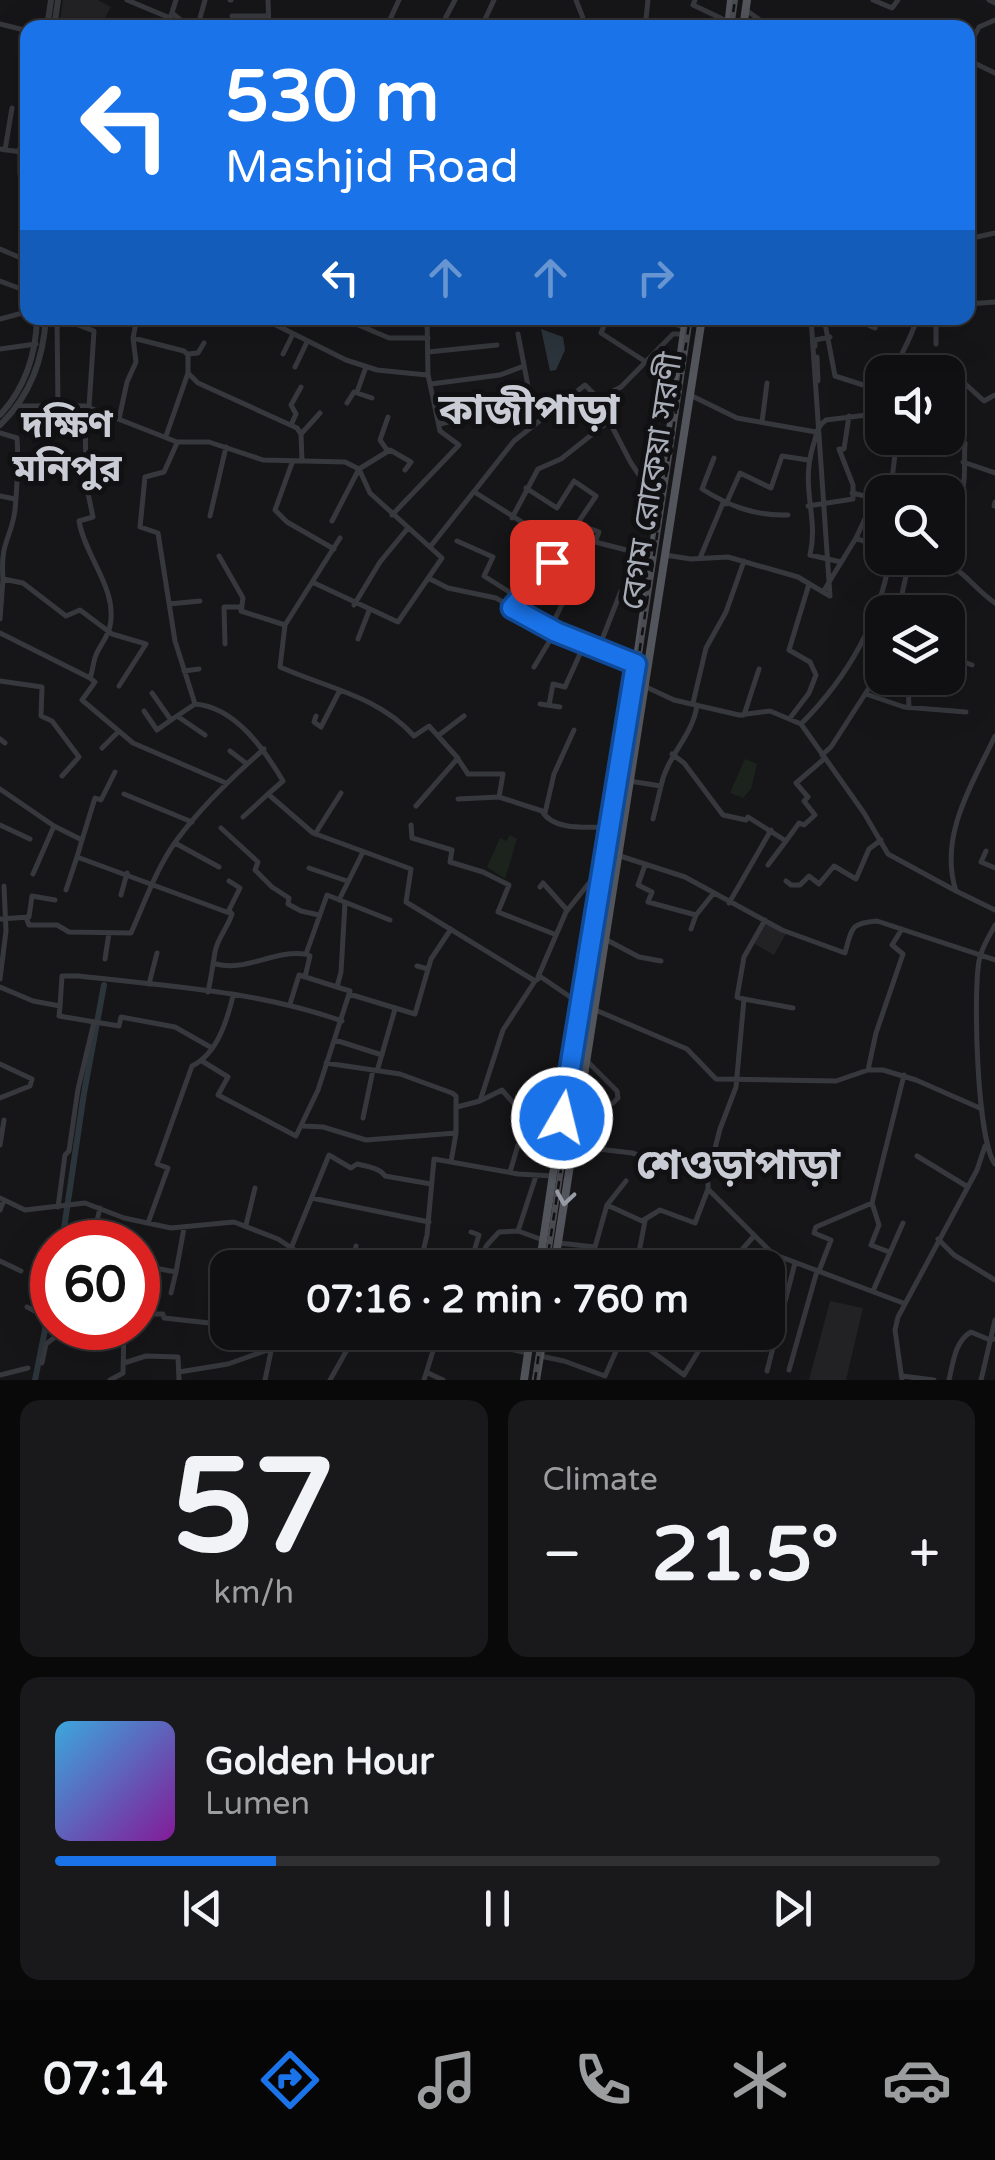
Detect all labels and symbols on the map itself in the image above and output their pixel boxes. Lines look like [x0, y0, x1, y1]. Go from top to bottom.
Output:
street label: বেগম রোকেয়া সরণী [613, 349, 691, 612]
district label: কাজীপাড়া [437, 385, 621, 436]
district label: দক্ষিণ মনিপুর [11, 402, 123, 492]
pin [510, 520, 595, 605]
position arrow [510, 1066, 614, 1170]
district label: শেওড়াপাড়া [636, 1140, 841, 1191]
one-way arrow [555, 1190, 576, 1206]
speed limit sign: 60 [30, 1220, 160, 1350]

